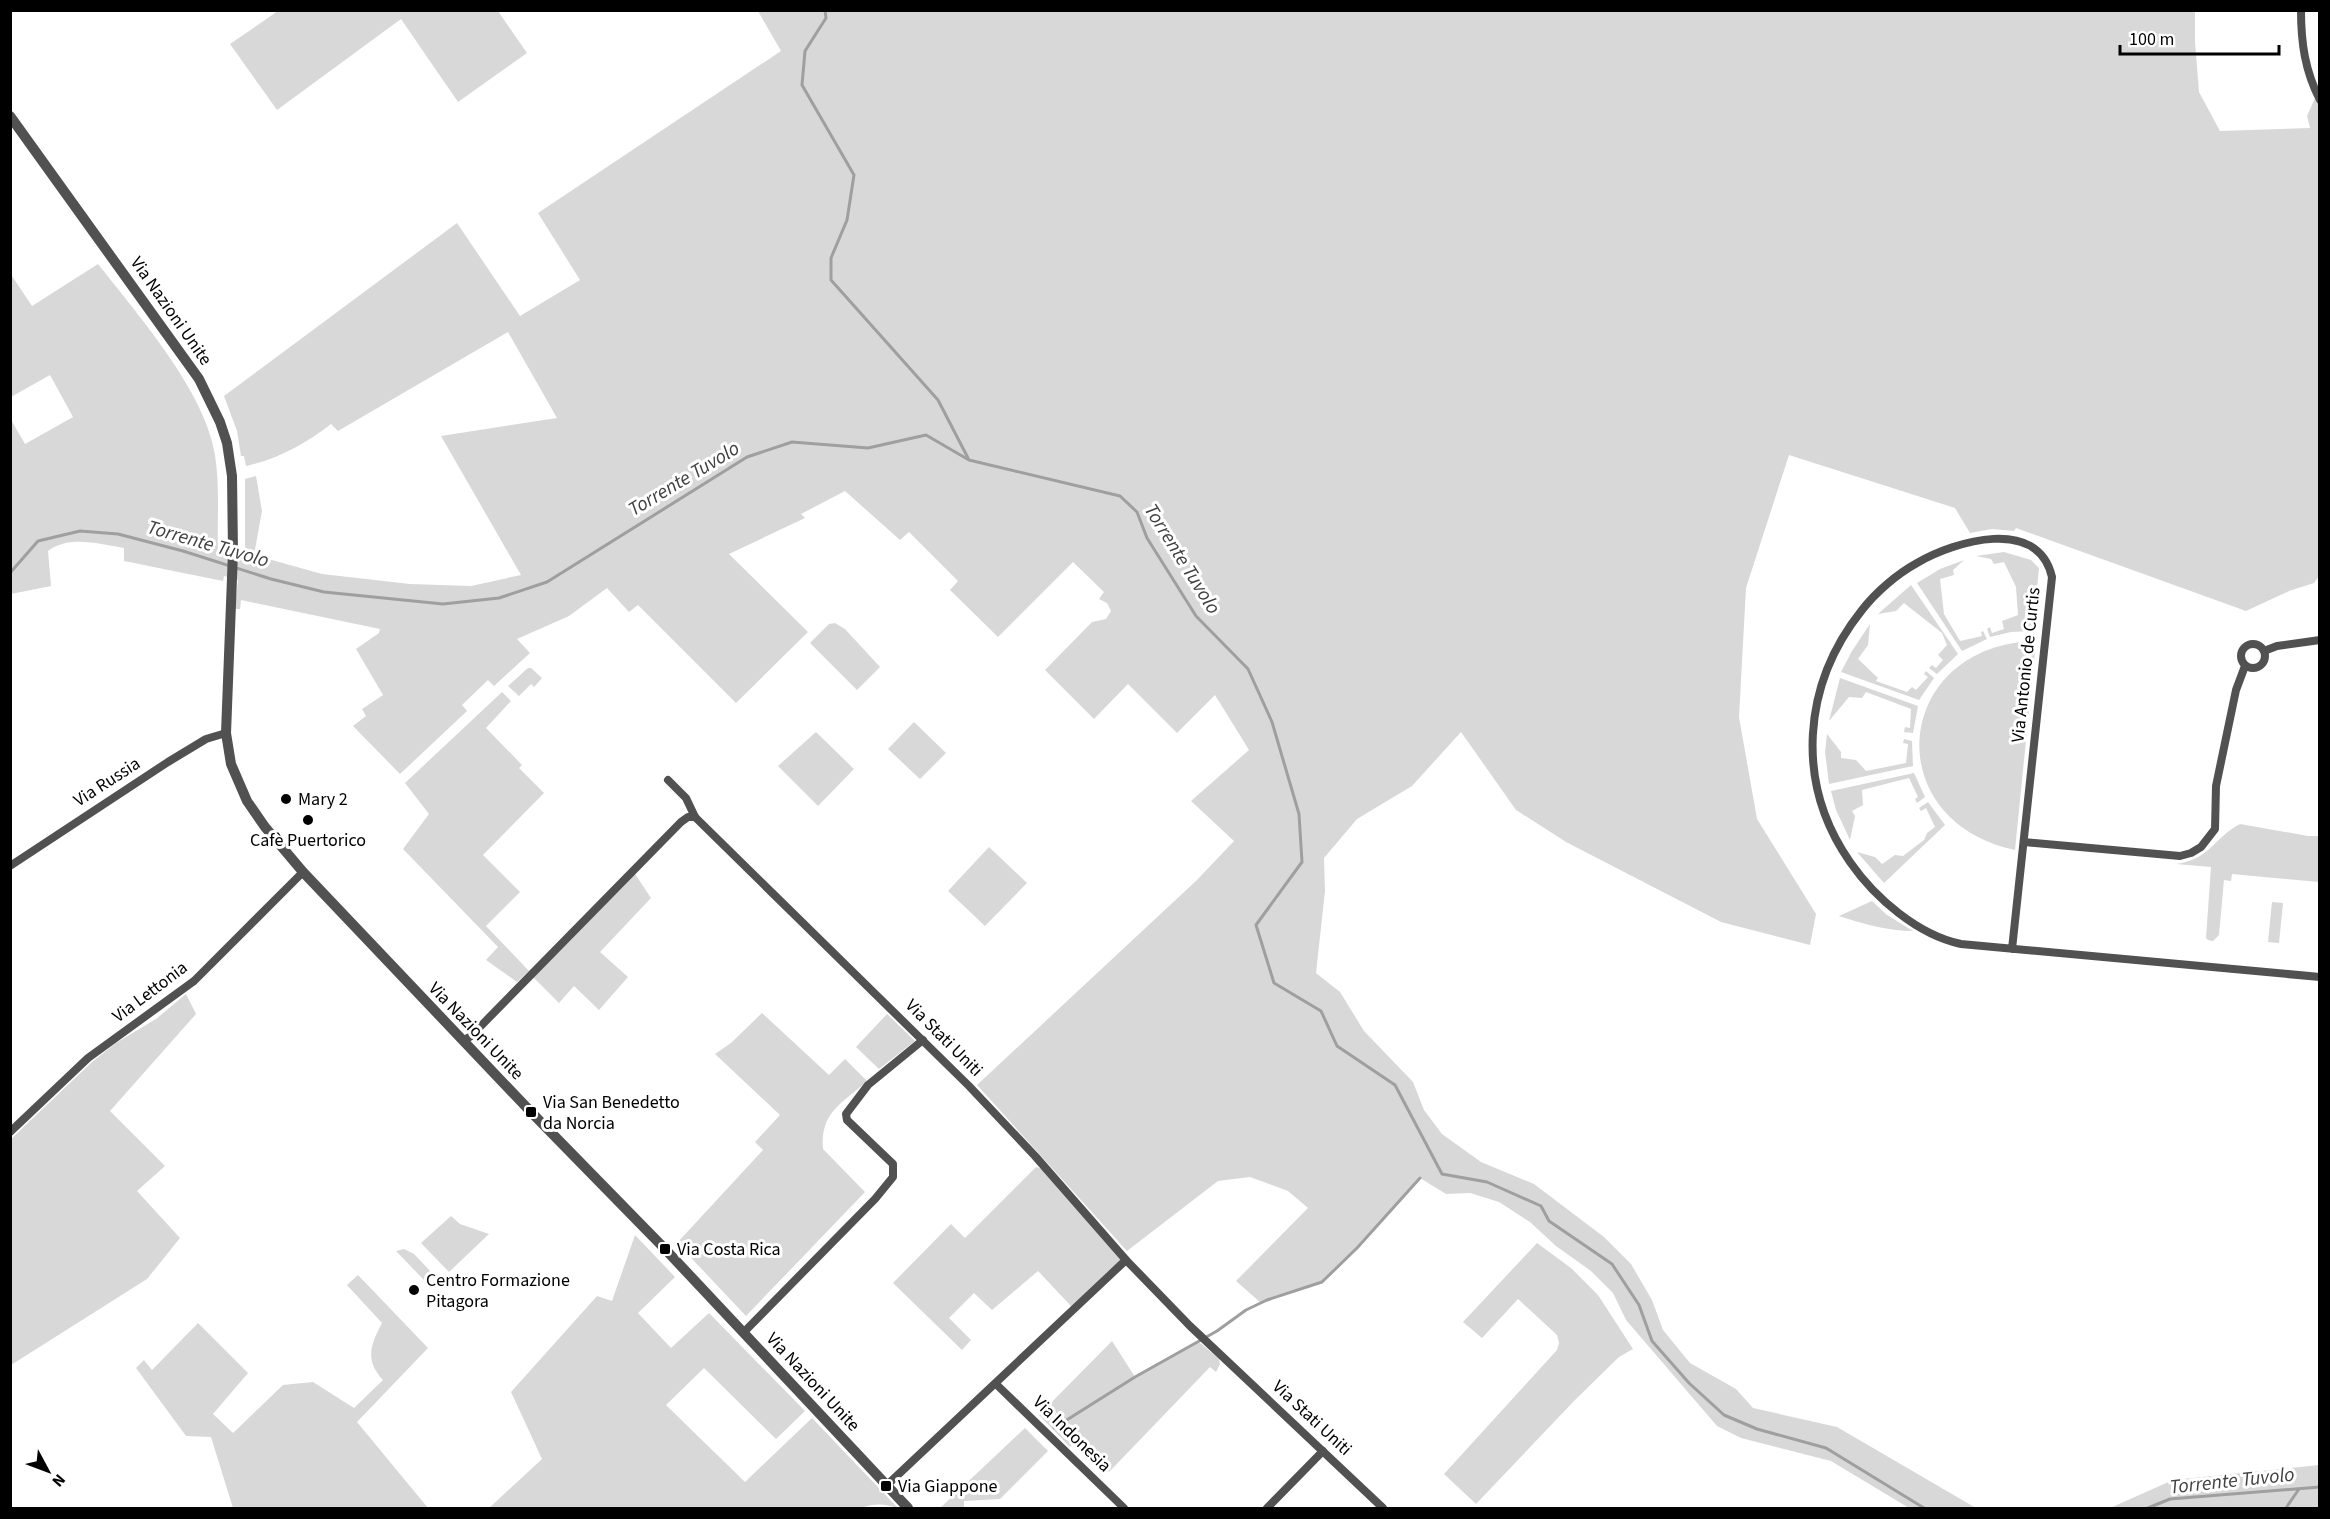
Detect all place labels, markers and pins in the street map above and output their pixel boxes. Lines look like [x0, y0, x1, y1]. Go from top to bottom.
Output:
place label: Mary 2 [298, 787, 348, 812]
marker: Mary 2 [279, 792, 293, 806]
marker: Cafè Puertorico [301, 813, 315, 827]
place label: Cafè Puertorico [250, 828, 366, 853]
place label: Via San Benedetto da Norcia [543, 1090, 680, 1136]
marker: Via San Benedetto da Norcia [524, 1105, 538, 1119]
place label: Via Costa Rica [677, 1237, 781, 1262]
marker: Via Costa Rica [658, 1242, 672, 1256]
place label: Centro Formazione Pitagora [426, 1268, 570, 1314]
marker: Centro Formazione Pitagora [407, 1283, 421, 1297]
place label: Via Giappone [898, 1474, 998, 1499]
marker: Via Giappone [879, 1479, 893, 1493]

